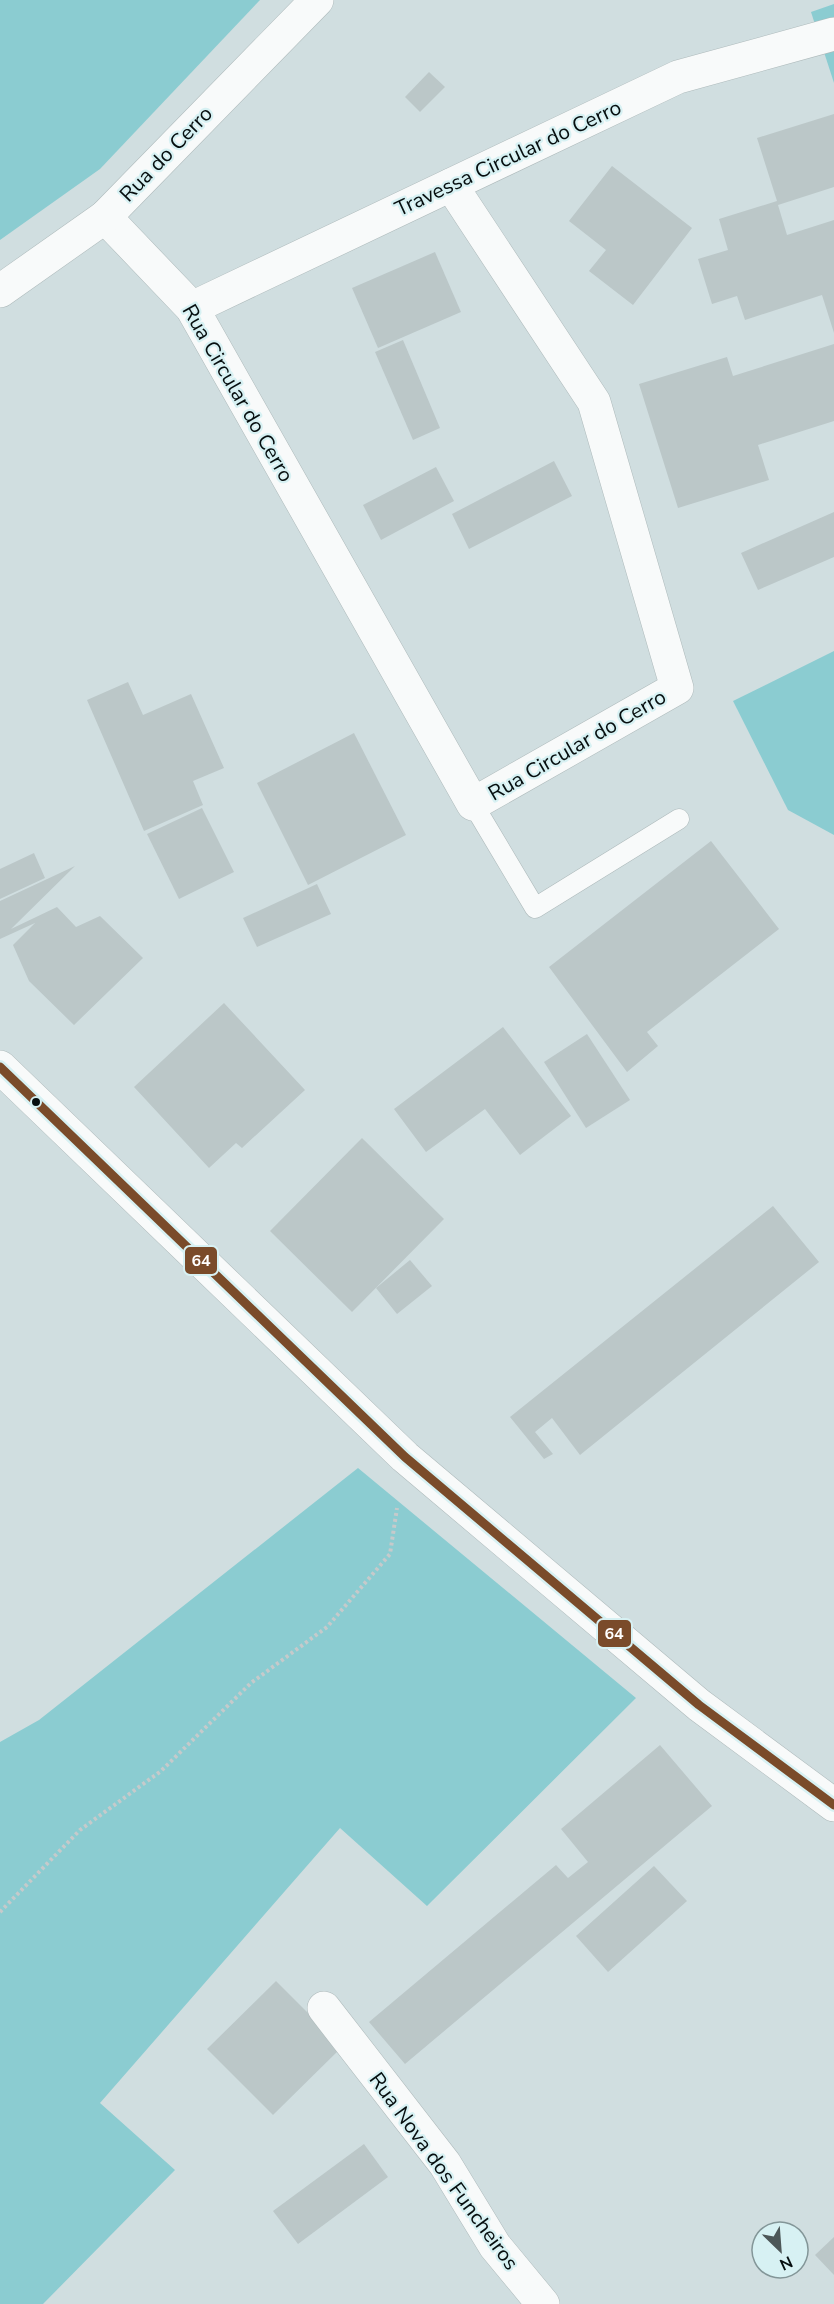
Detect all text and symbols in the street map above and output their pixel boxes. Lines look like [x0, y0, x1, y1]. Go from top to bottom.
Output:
street label: Travessa Circular do Cerro [390, 93, 626, 223]
street label: Rua do Cerro [113, 100, 219, 208]
street label: Rua Circular do Cerro [176, 299, 300, 487]
street label: Rua Circular do Cerro [483, 683, 671, 807]
unlabelled marker [30, 1096, 42, 1108]
line badge: 64 [184, 1246, 218, 1275]
text: 64 [191, 1250, 211, 1272]
line badge: 64 [597, 1619, 632, 1648]
text: 64 [604, 1623, 624, 1645]
street label: Rua Nova dos Funcheiros [363, 2067, 525, 2275]
north arrow [750, 2220, 810, 2280]
text: N [776, 2250, 796, 2275]

